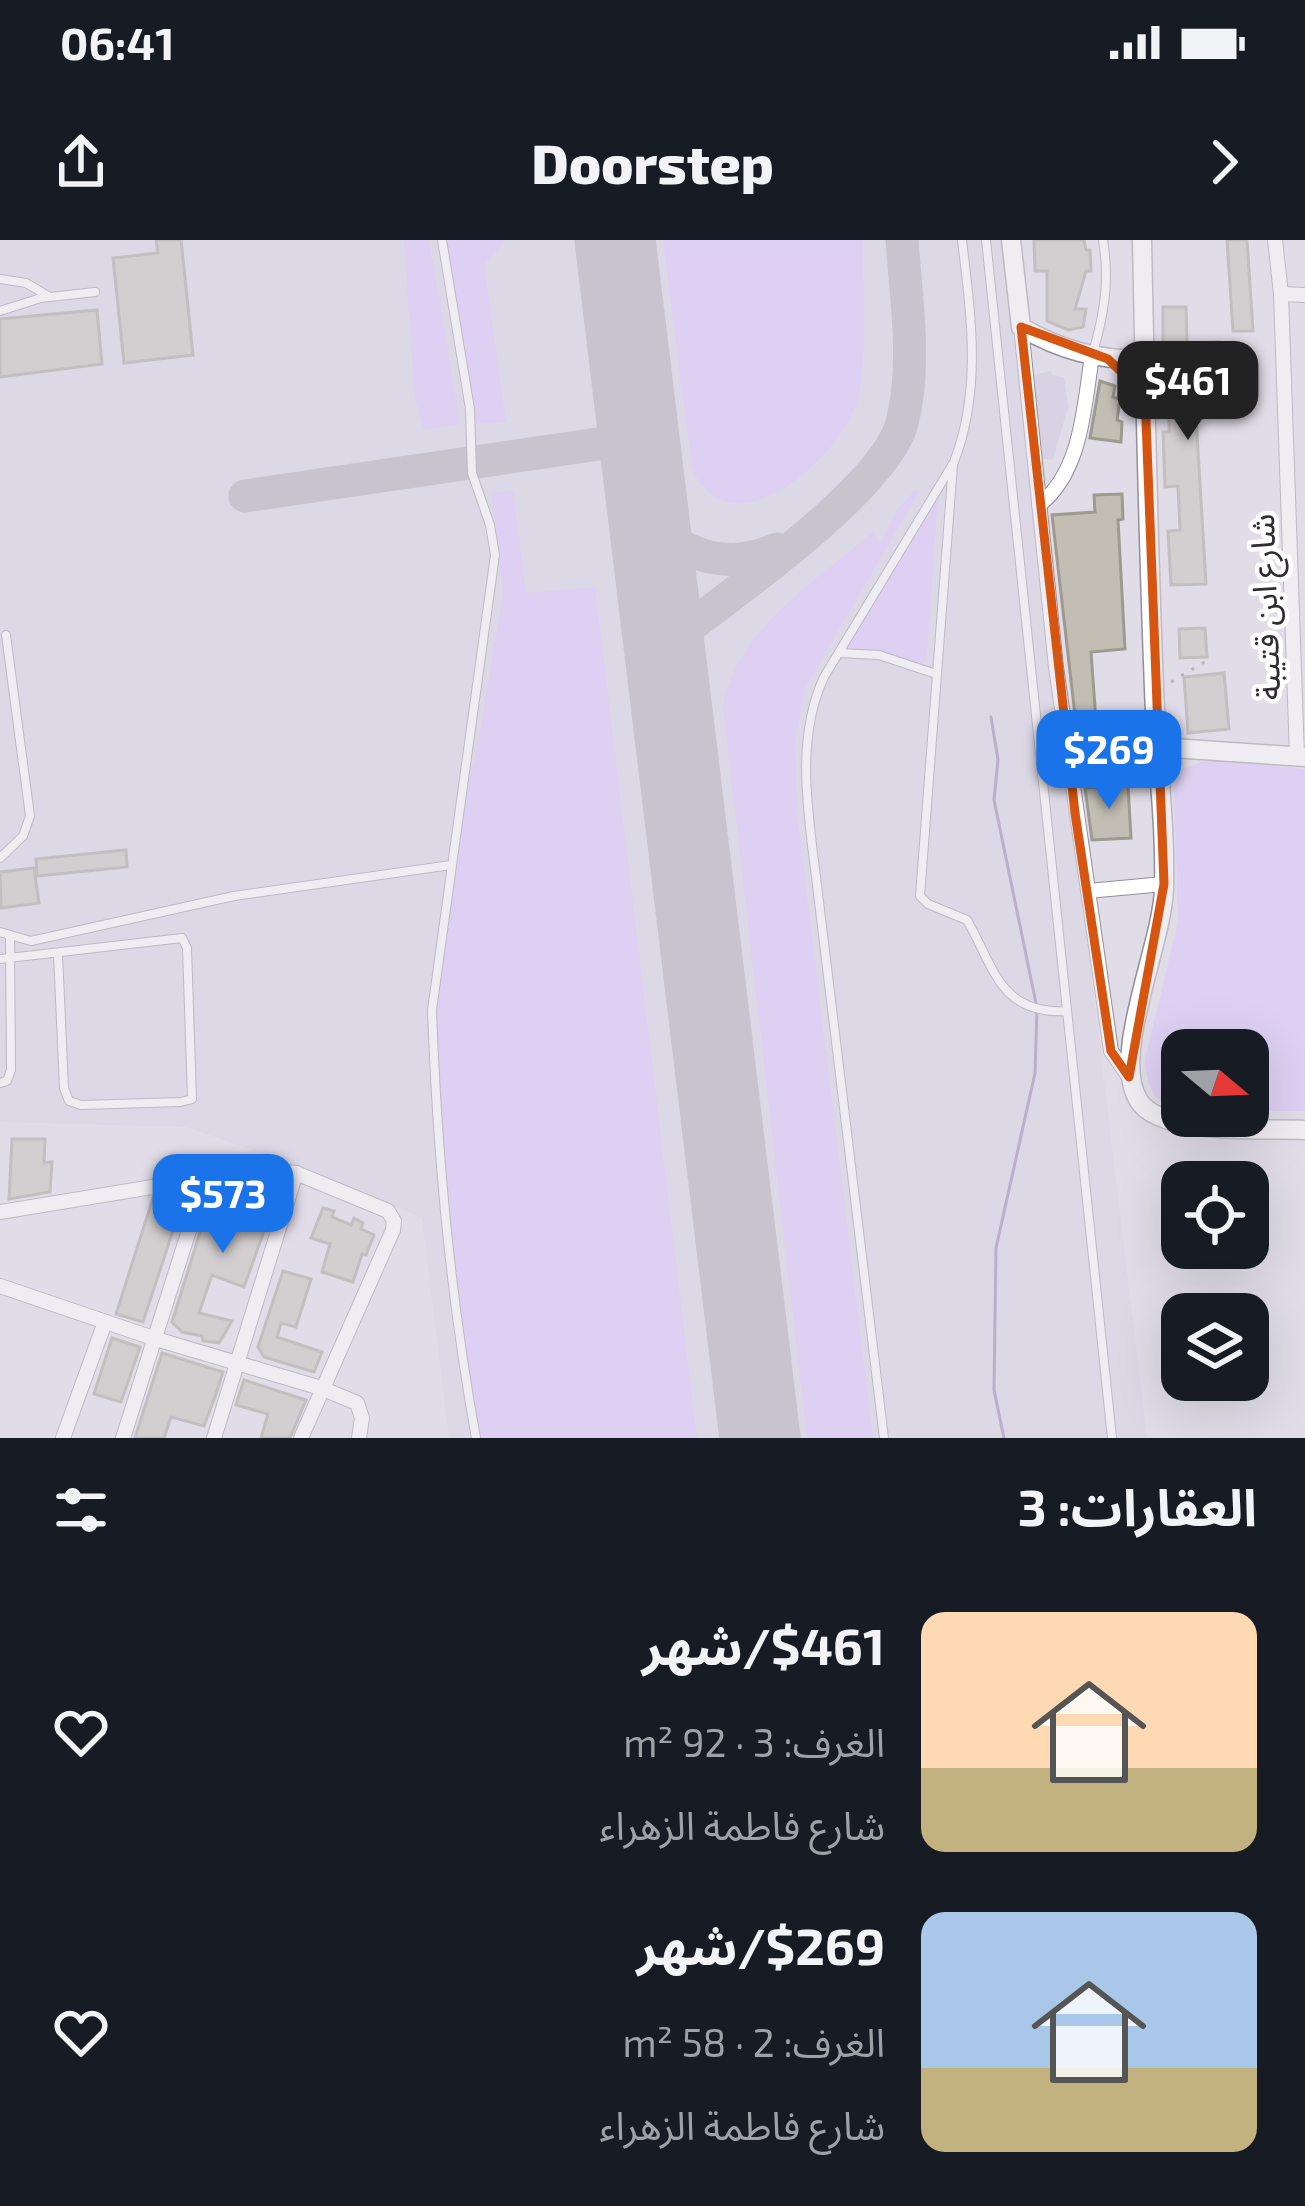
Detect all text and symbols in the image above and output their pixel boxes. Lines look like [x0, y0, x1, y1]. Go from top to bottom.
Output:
text: 06:41 [60, 15, 175, 69]
icon: share [48, 129, 114, 195]
icon: forward [1191, 129, 1257, 195]
text: Doorstep [531, 130, 774, 195]
pin: $461 [1117, 341, 1259, 443]
text: $461 [1144, 356, 1232, 403]
street label: شارع ابن قتيبة [1241, 513, 1293, 701]
pin: $269 [1038, 710, 1180, 812]
text: $269 [1063, 725, 1155, 772]
north arrow [1161, 1029, 1269, 1137]
map controls [1161, 1029, 1269, 1401]
pin: $573 [152, 1154, 294, 1256]
button: locate [1161, 1161, 1269, 1269]
text: $573 [180, 1169, 266, 1216]
button: layers [1161, 1293, 1269, 1401]
text: العقارات: 3 [1018, 1475, 1257, 1536]
icon: filters [48, 1477, 114, 1543]
text: $461/شهر [642, 1614, 885, 1675]
icon: home [1017, 1660, 1161, 1804]
icon: heart [48, 1699, 114, 1765]
text: الغرف: 3 · 92 m² [623, 1718, 885, 1765]
text: شارع فاطمة الزهراء [599, 1801, 885, 1848]
text: $269/شهر [637, 1914, 885, 1975]
icon: home [1017, 1960, 1161, 2104]
icon: heart [48, 1999, 114, 2065]
text: الغرف: 2 · 58 m² [623, 2018, 885, 2065]
text: شارع فاطمة الزهراء [599, 2101, 885, 2148]

